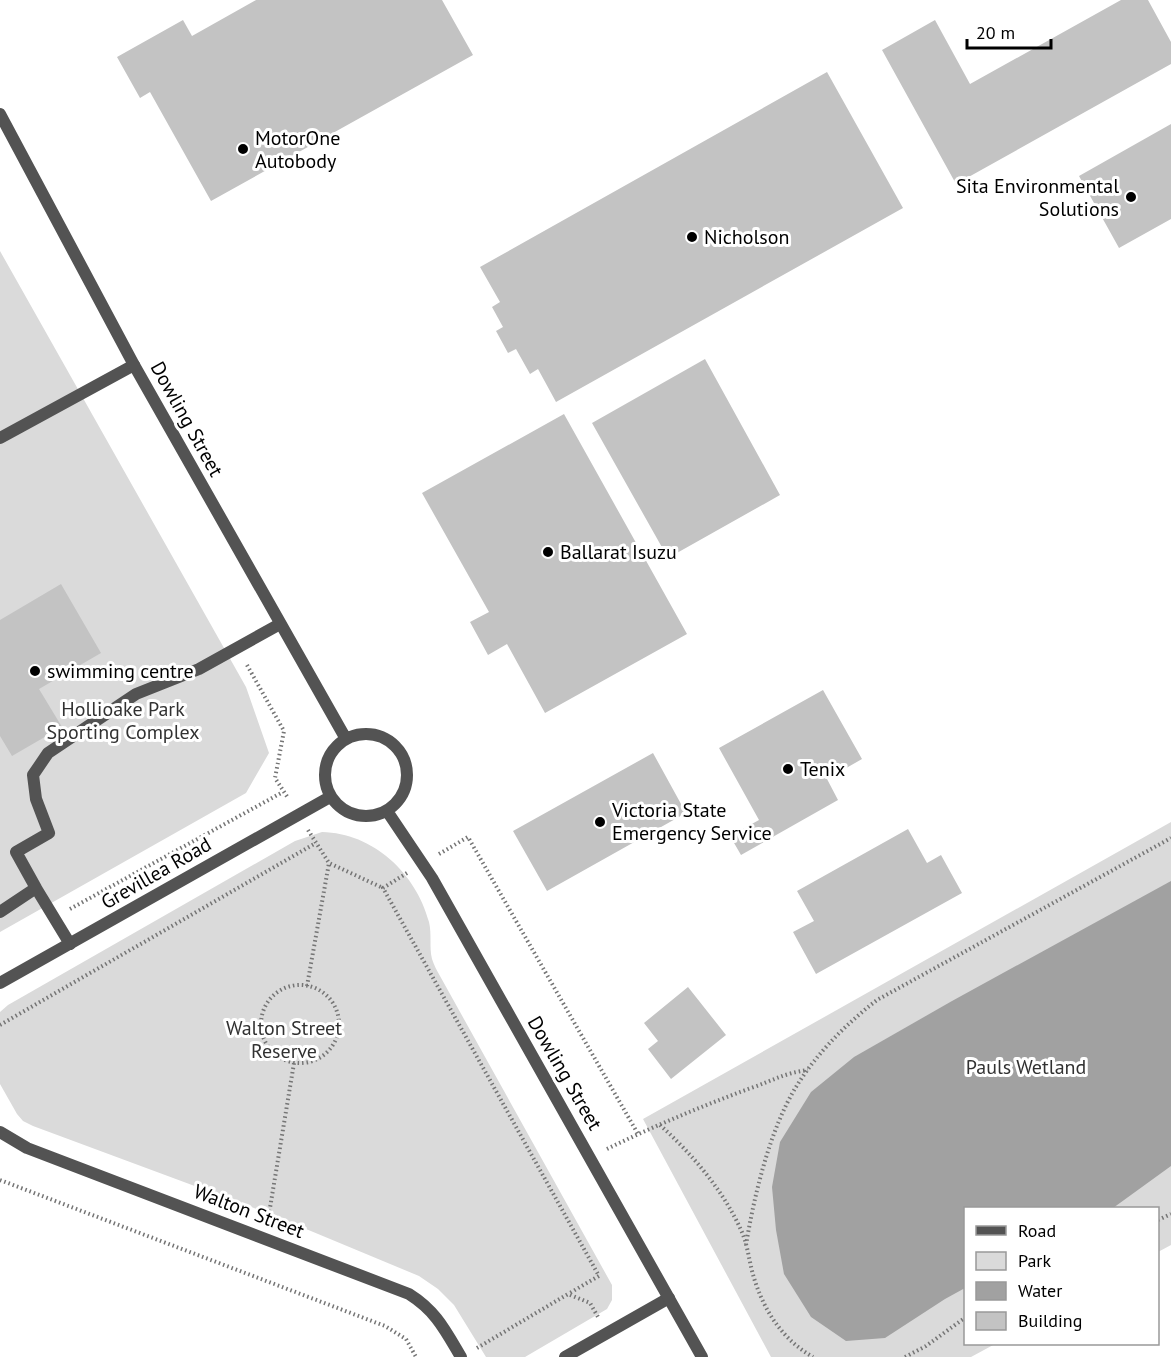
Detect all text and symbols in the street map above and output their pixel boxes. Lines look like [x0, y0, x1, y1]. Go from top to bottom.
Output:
scale bar [967, 12, 1051, 50]
text: 20 m [976, 21, 1015, 44]
place label: MotorOne Autobody [255, 125, 340, 174]
marker: MotorOne Autobody [236, 142, 250, 156]
place label: Sita Environmental Solutions [956, 173, 1119, 222]
marker: Sita Environmental Solutions [1124, 190, 1138, 204]
place label: Nicholson [704, 224, 789, 250]
marker: Nicholson [685, 230, 699, 244]
street label: Dowling Street [145, 357, 229, 481]
place label: Ballarat Isuzu [560, 539, 677, 565]
marker: Ballarat Isuzu [541, 545, 555, 559]
place label: swimming centre [47, 658, 194, 684]
marker: swimming centre [28, 664, 42, 678]
park label: Hollioake Park Sporting Complex [46, 696, 200, 745]
place label: Tenix [800, 756, 845, 782]
marker: Tenix [781, 762, 795, 776]
place label: Victoria State Emergency Service [611, 797, 772, 846]
marker: Victoria State Emergency Service [593, 815, 607, 829]
street label: Grevillea Road [96, 831, 216, 915]
street label: Dowling Street [522, 1011, 608, 1135]
park label: Walton Street Reserve [226, 1015, 342, 1064]
park label: Pauls Wetland [966, 1054, 1086, 1080]
street label: Walton Street [190, 1178, 308, 1244]
legend [964, 1207, 1159, 1345]
text: Road [1018, 1219, 1056, 1242]
text: Park [1018, 1249, 1051, 1272]
text: Water [1018, 1279, 1062, 1302]
text: Building [1018, 1309, 1082, 1332]

